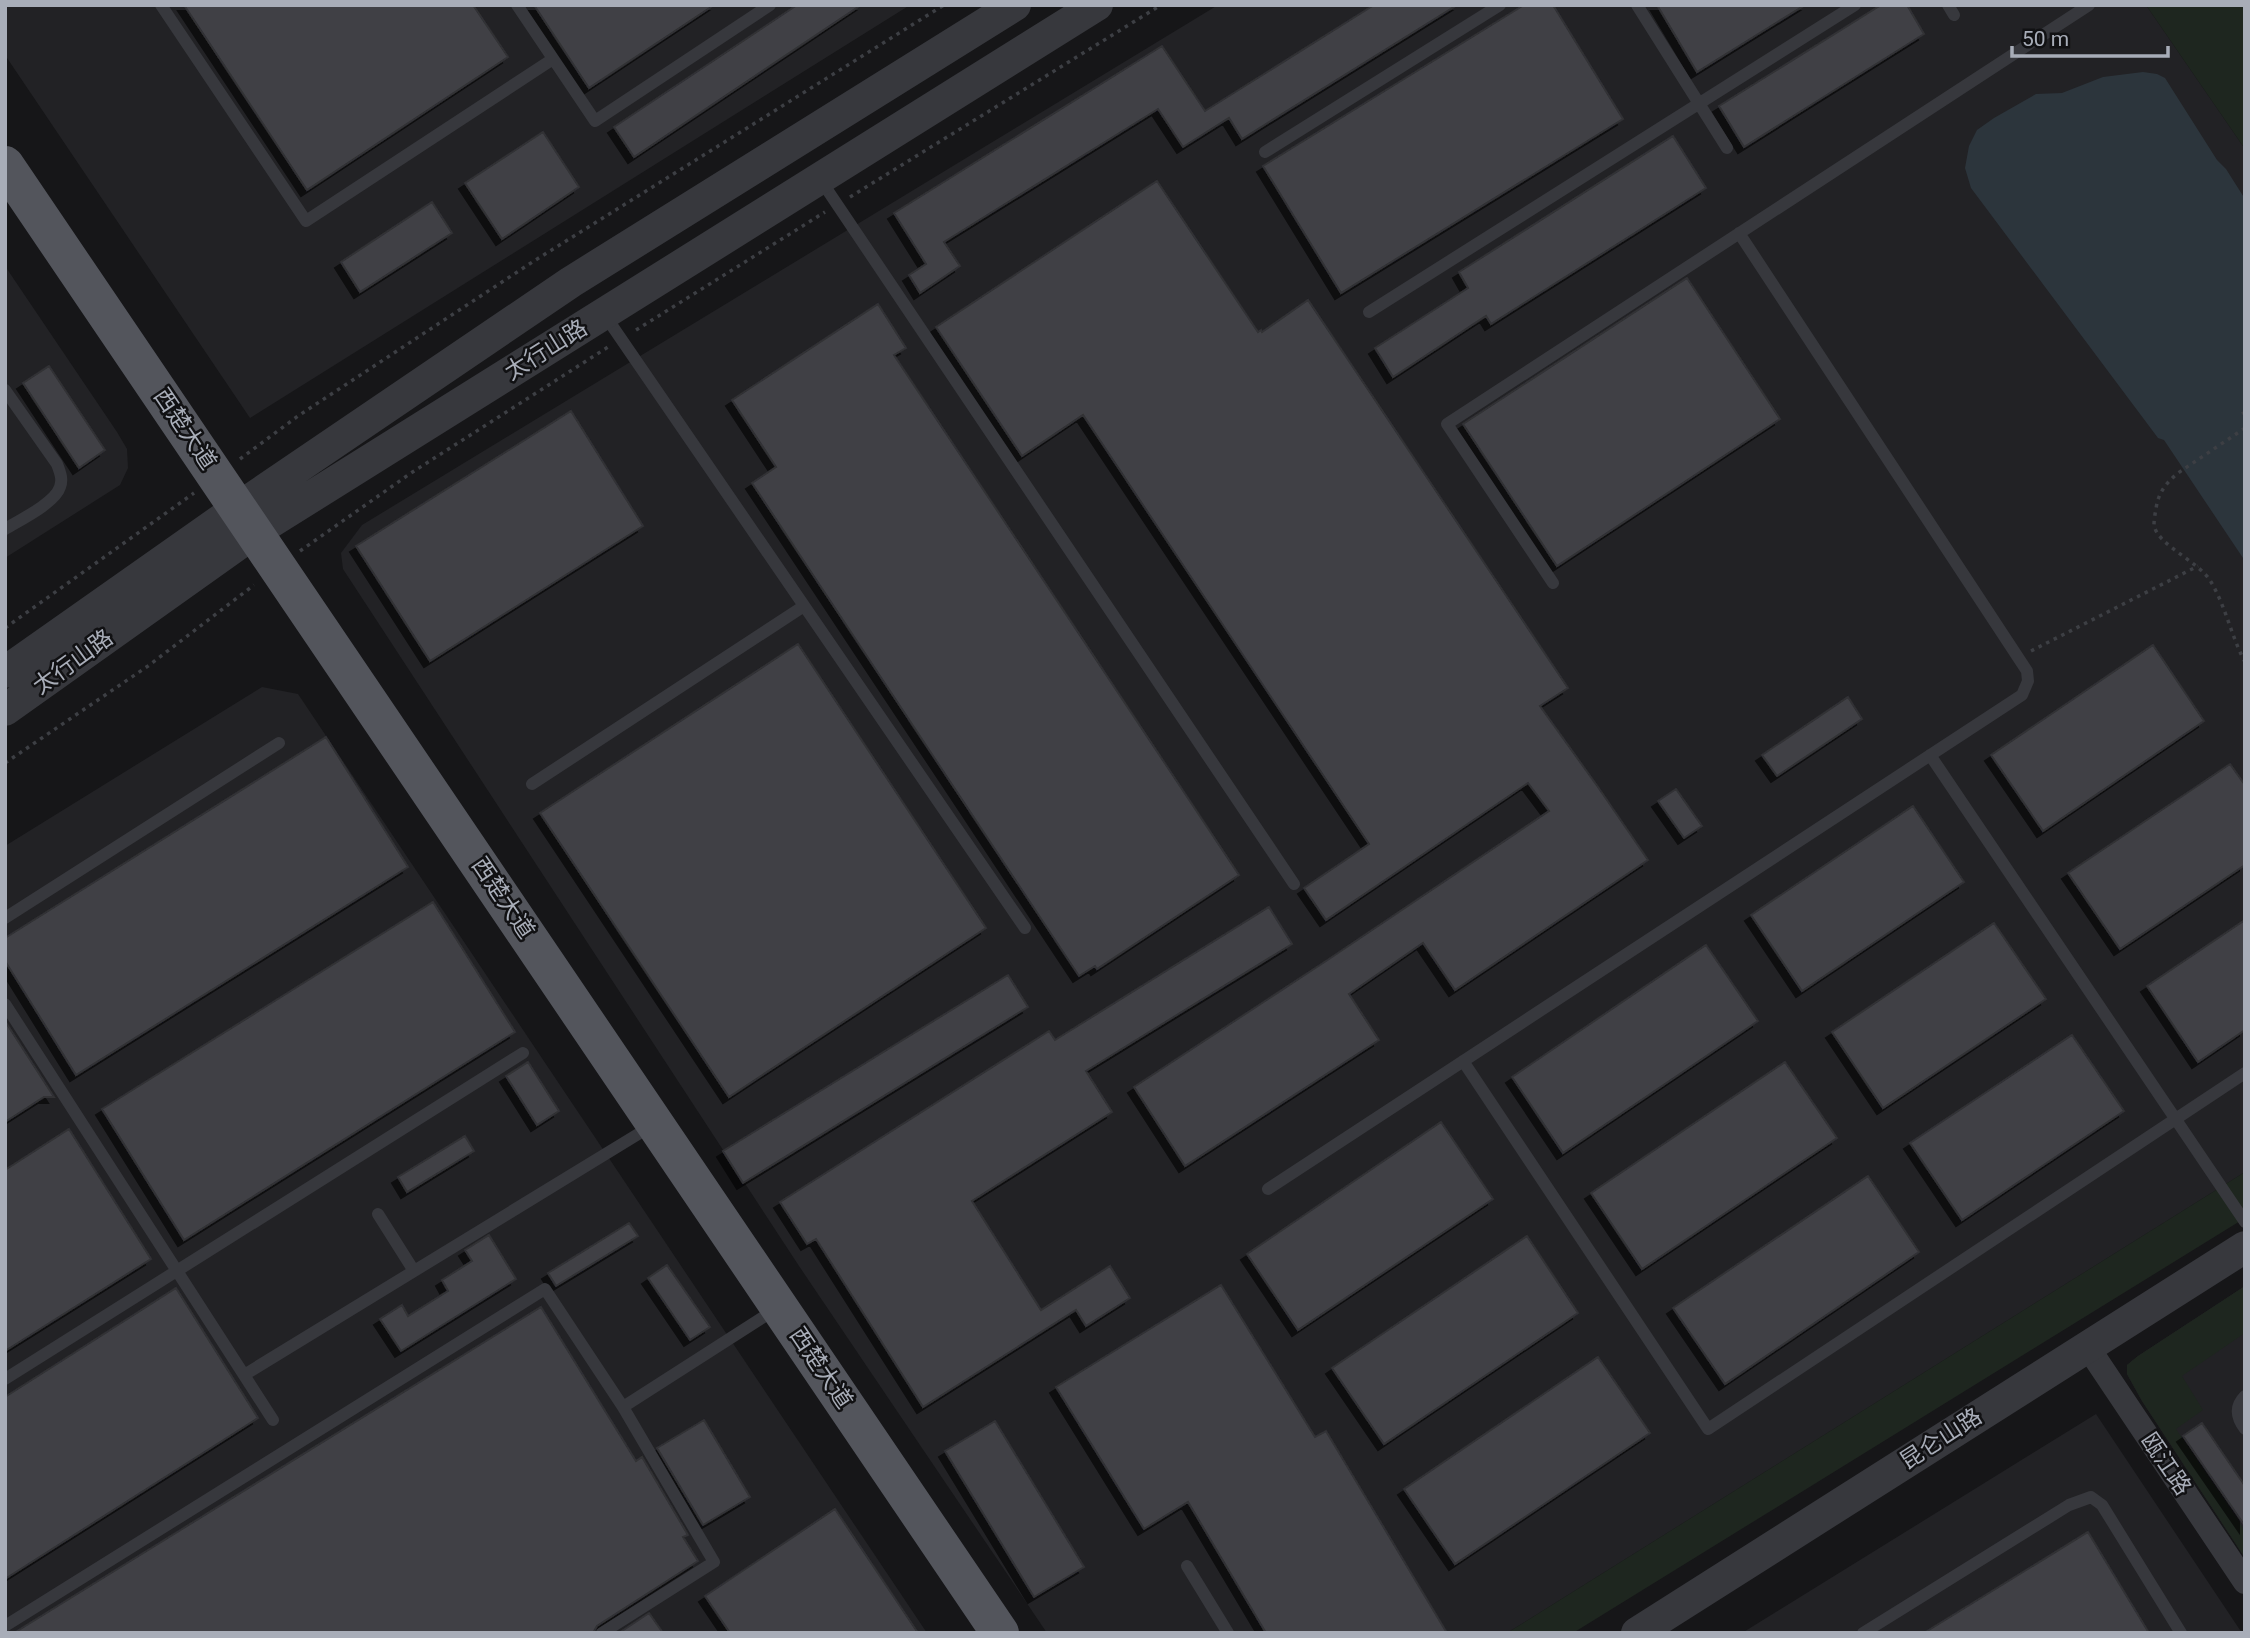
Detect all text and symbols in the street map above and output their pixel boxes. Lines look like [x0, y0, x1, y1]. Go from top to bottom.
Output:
scale bar [2012, 14, 2168, 58]
text: 50 m [2022, 27, 2069, 51]
street label: 太行山路 [500, 314, 592, 386]
street label: 西楚大道 [148, 383, 222, 475]
street label: 太行山路 [28, 624, 118, 700]
street label: 西楚大道 [466, 852, 540, 944]
street label: 西楚大道 [784, 1322, 858, 1414]
street label: 昆仑山路 [1895, 1403, 1987, 1475]
street label: 瓯江路 [2136, 1428, 2196, 1500]

